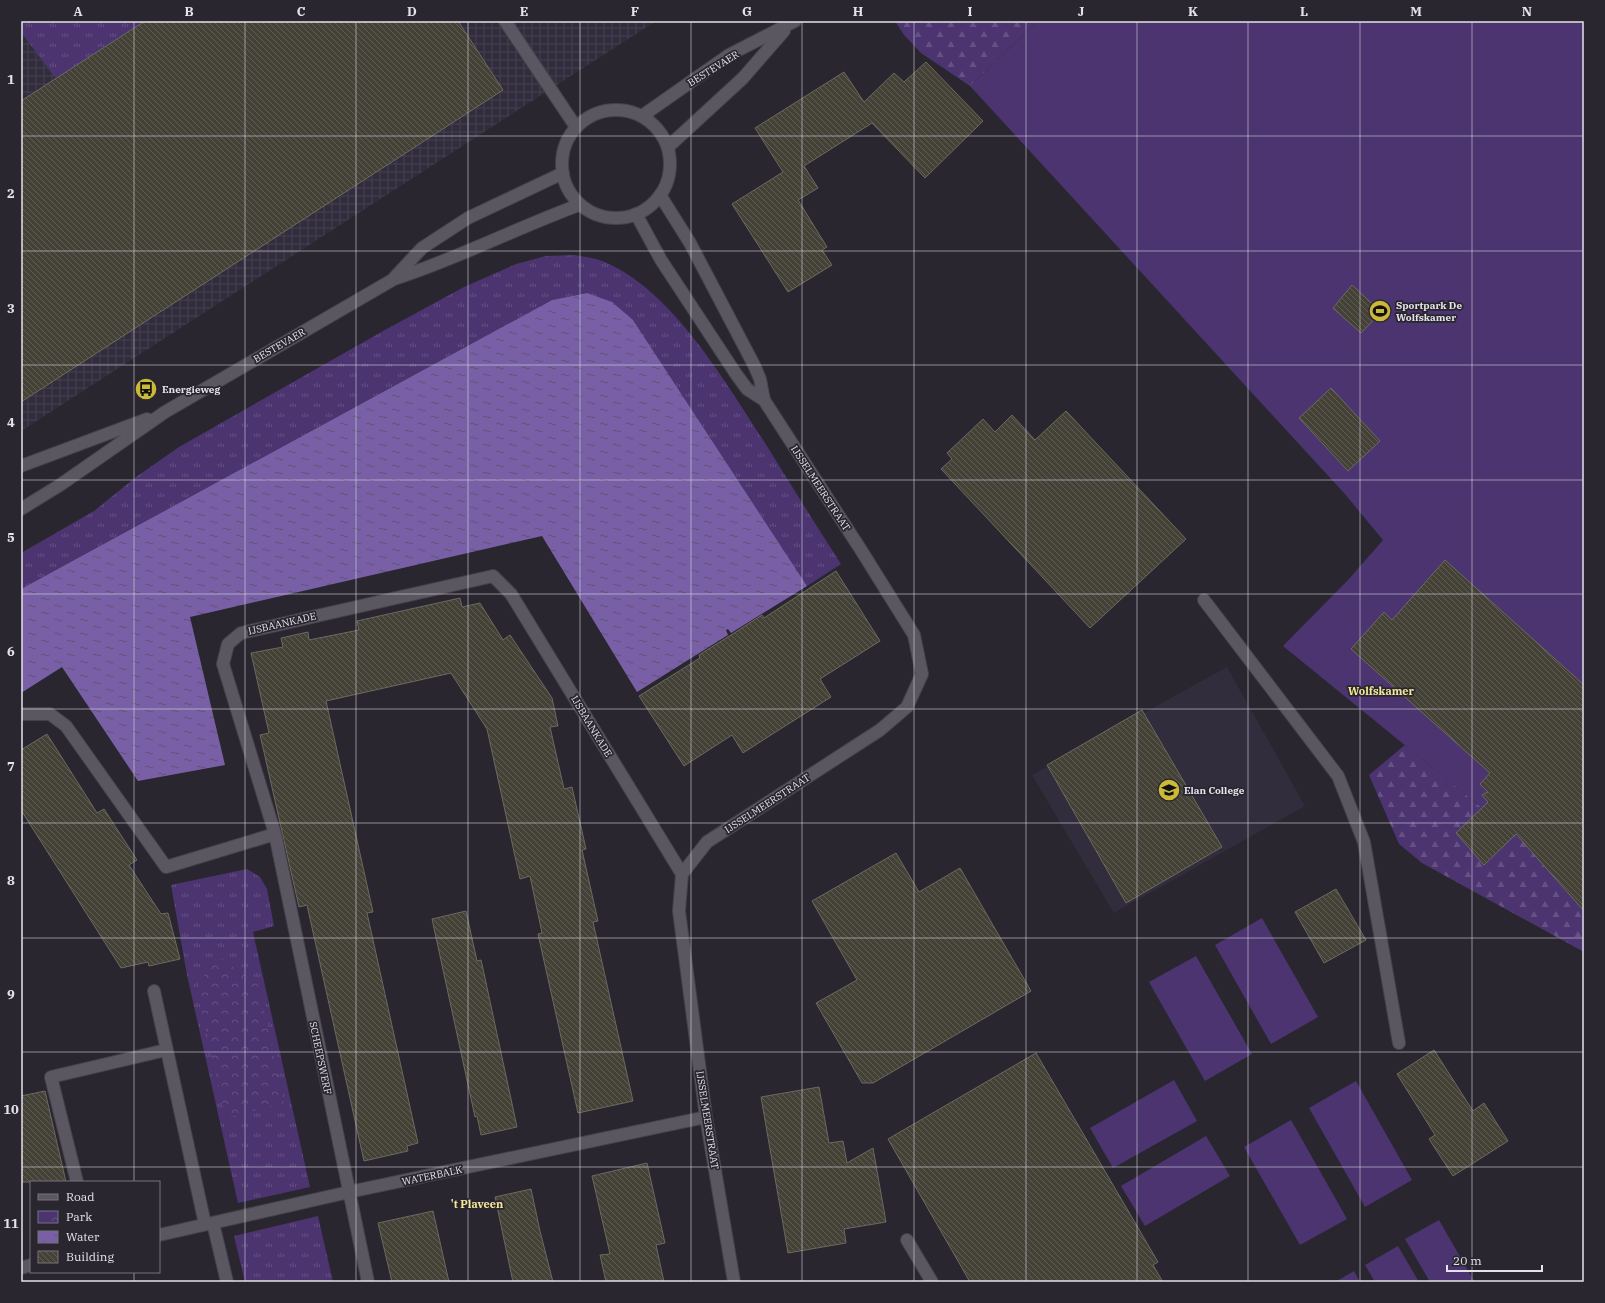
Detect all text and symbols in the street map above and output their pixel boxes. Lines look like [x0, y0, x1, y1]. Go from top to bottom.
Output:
text: A [73, 3, 83, 20]
text: B [184, 3, 194, 20]
text: C [297, 3, 306, 20]
text: D [407, 3, 417, 20]
text: E [520, 3, 528, 20]
text: F [631, 3, 639, 20]
text: G [742, 3, 752, 20]
text: H [853, 3, 864, 20]
text: I [968, 3, 973, 20]
text: J [1078, 3, 1085, 20]
text: K [1188, 3, 1198, 20]
text: L [1300, 3, 1308, 20]
text: M [1410, 3, 1422, 20]
text: N [1522, 3, 1532, 20]
street label: BESTEVAER [685, 47, 741, 89]
text: 1 [7, 71, 15, 88]
text: 2 [7, 185, 15, 202]
sports icon: Sportpark De Wolfskamer [1367, 298, 1393, 324]
place label: Sportpark De Wolfskamer [1396, 299, 1462, 324]
text: 3 [7, 300, 15, 317]
street label: BESTEVAER [251, 325, 308, 366]
bus stop icon: Energieweg [133, 376, 159, 402]
place label: Energieweg [162, 383, 220, 396]
text: 4 [7, 414, 15, 431]
street label: IJSSELMEERSTRAAT [788, 443, 853, 534]
text: 5 [7, 529, 15, 546]
street label: IJSBAANKADE [247, 609, 317, 638]
text: 6 [7, 643, 15, 660]
district label: Wolfskamer [1348, 684, 1415, 698]
street label: IJSBAANKADE [568, 693, 615, 759]
text: 7 [7, 758, 15, 775]
street label: IJSSELMEERSTRAAT [722, 771, 813, 836]
school or university icon: Elan College [1156, 777, 1182, 803]
place label: Elan College [1184, 784, 1245, 797]
text: 8 [7, 872, 15, 889]
text: 9 [7, 986, 15, 1003]
street label: SCHEEPSWERF [306, 1020, 335, 1096]
street label: IJSSELMEERSTRAAT [693, 1070, 722, 1171]
text: 10 [3, 1101, 19, 1118]
street label: WATERBALK [401, 1163, 464, 1188]
legend [30, 1181, 160, 1273]
text: Road [66, 1189, 95, 1204]
district label: 't Plaveen [451, 1197, 503, 1211]
text: Park [66, 1209, 92, 1224]
text: 11 [3, 1215, 19, 1232]
text: Water [66, 1229, 100, 1244]
scale bar [1447, 1247, 1542, 1273]
text: Building [66, 1249, 114, 1264]
text: 20 m [1453, 1253, 1482, 1268]

